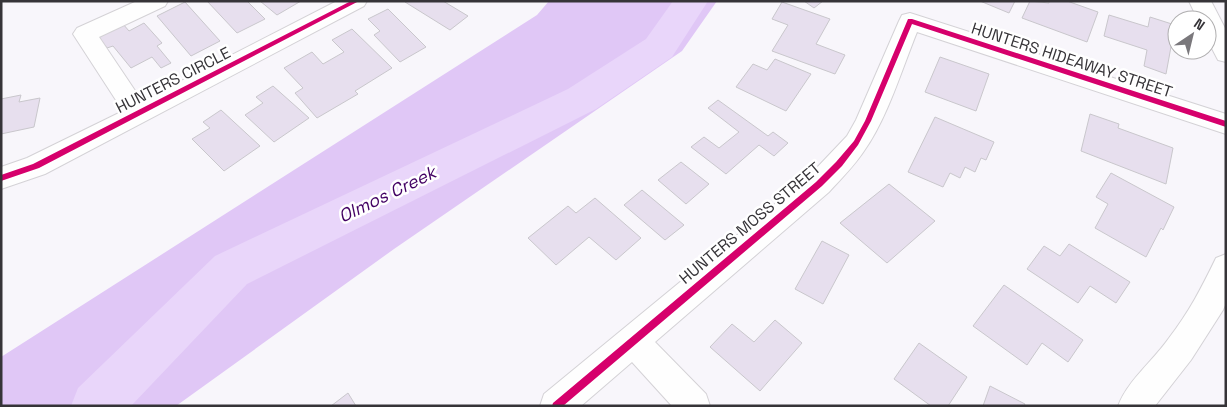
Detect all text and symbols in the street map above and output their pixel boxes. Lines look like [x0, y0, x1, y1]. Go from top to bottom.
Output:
north arrow [1167, 10, 1217, 60]
text: N [1190, 14, 1208, 34]
street label: HUNTERS HIDEAWAY STREET [969, 18, 1175, 102]
street label: HUNTERS CIRCLE [112, 42, 234, 118]
street label: HUNTERS MOSS STREET [675, 158, 825, 288]
water label: Olmos Creek [334, 159, 442, 228]

